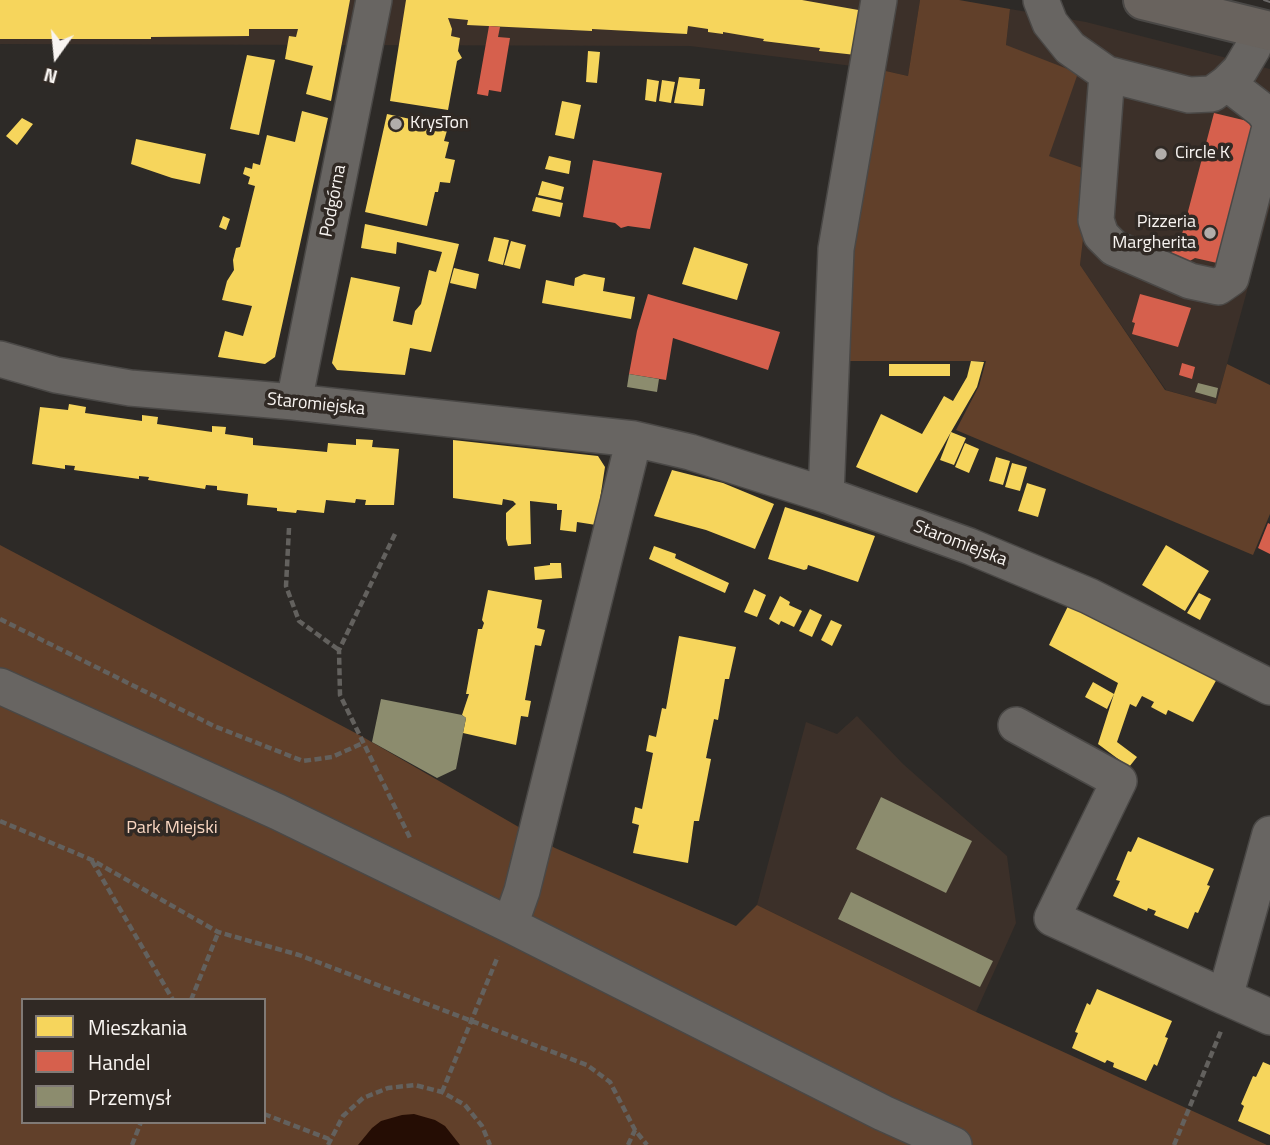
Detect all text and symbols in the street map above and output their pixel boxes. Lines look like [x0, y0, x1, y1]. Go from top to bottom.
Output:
north arrow [21, 21, 91, 91]
text: N [40, 61, 61, 92]
place label: KrysTon [410, 113, 469, 135]
marker: KrysTon [388, 116, 404, 132]
place label: Circle K [1175, 143, 1230, 165]
marker: Circle K [1153, 146, 1169, 162]
street label: Podgórna [316, 163, 352, 239]
place label: Pizzeria Margherita [1112, 212, 1196, 255]
marker: Pizzeria Margherita [1202, 225, 1218, 241]
street label: Staromiejska [266, 389, 366, 421]
street label: Staromiejska [910, 516, 1010, 572]
park label: Park Miejski [126, 818, 218, 840]
legend [21, 998, 266, 1124]
text: Mieszkania [88, 1011, 187, 1043]
text: Handel [88, 1046, 151, 1078]
text: Przemysł [88, 1081, 172, 1113]

